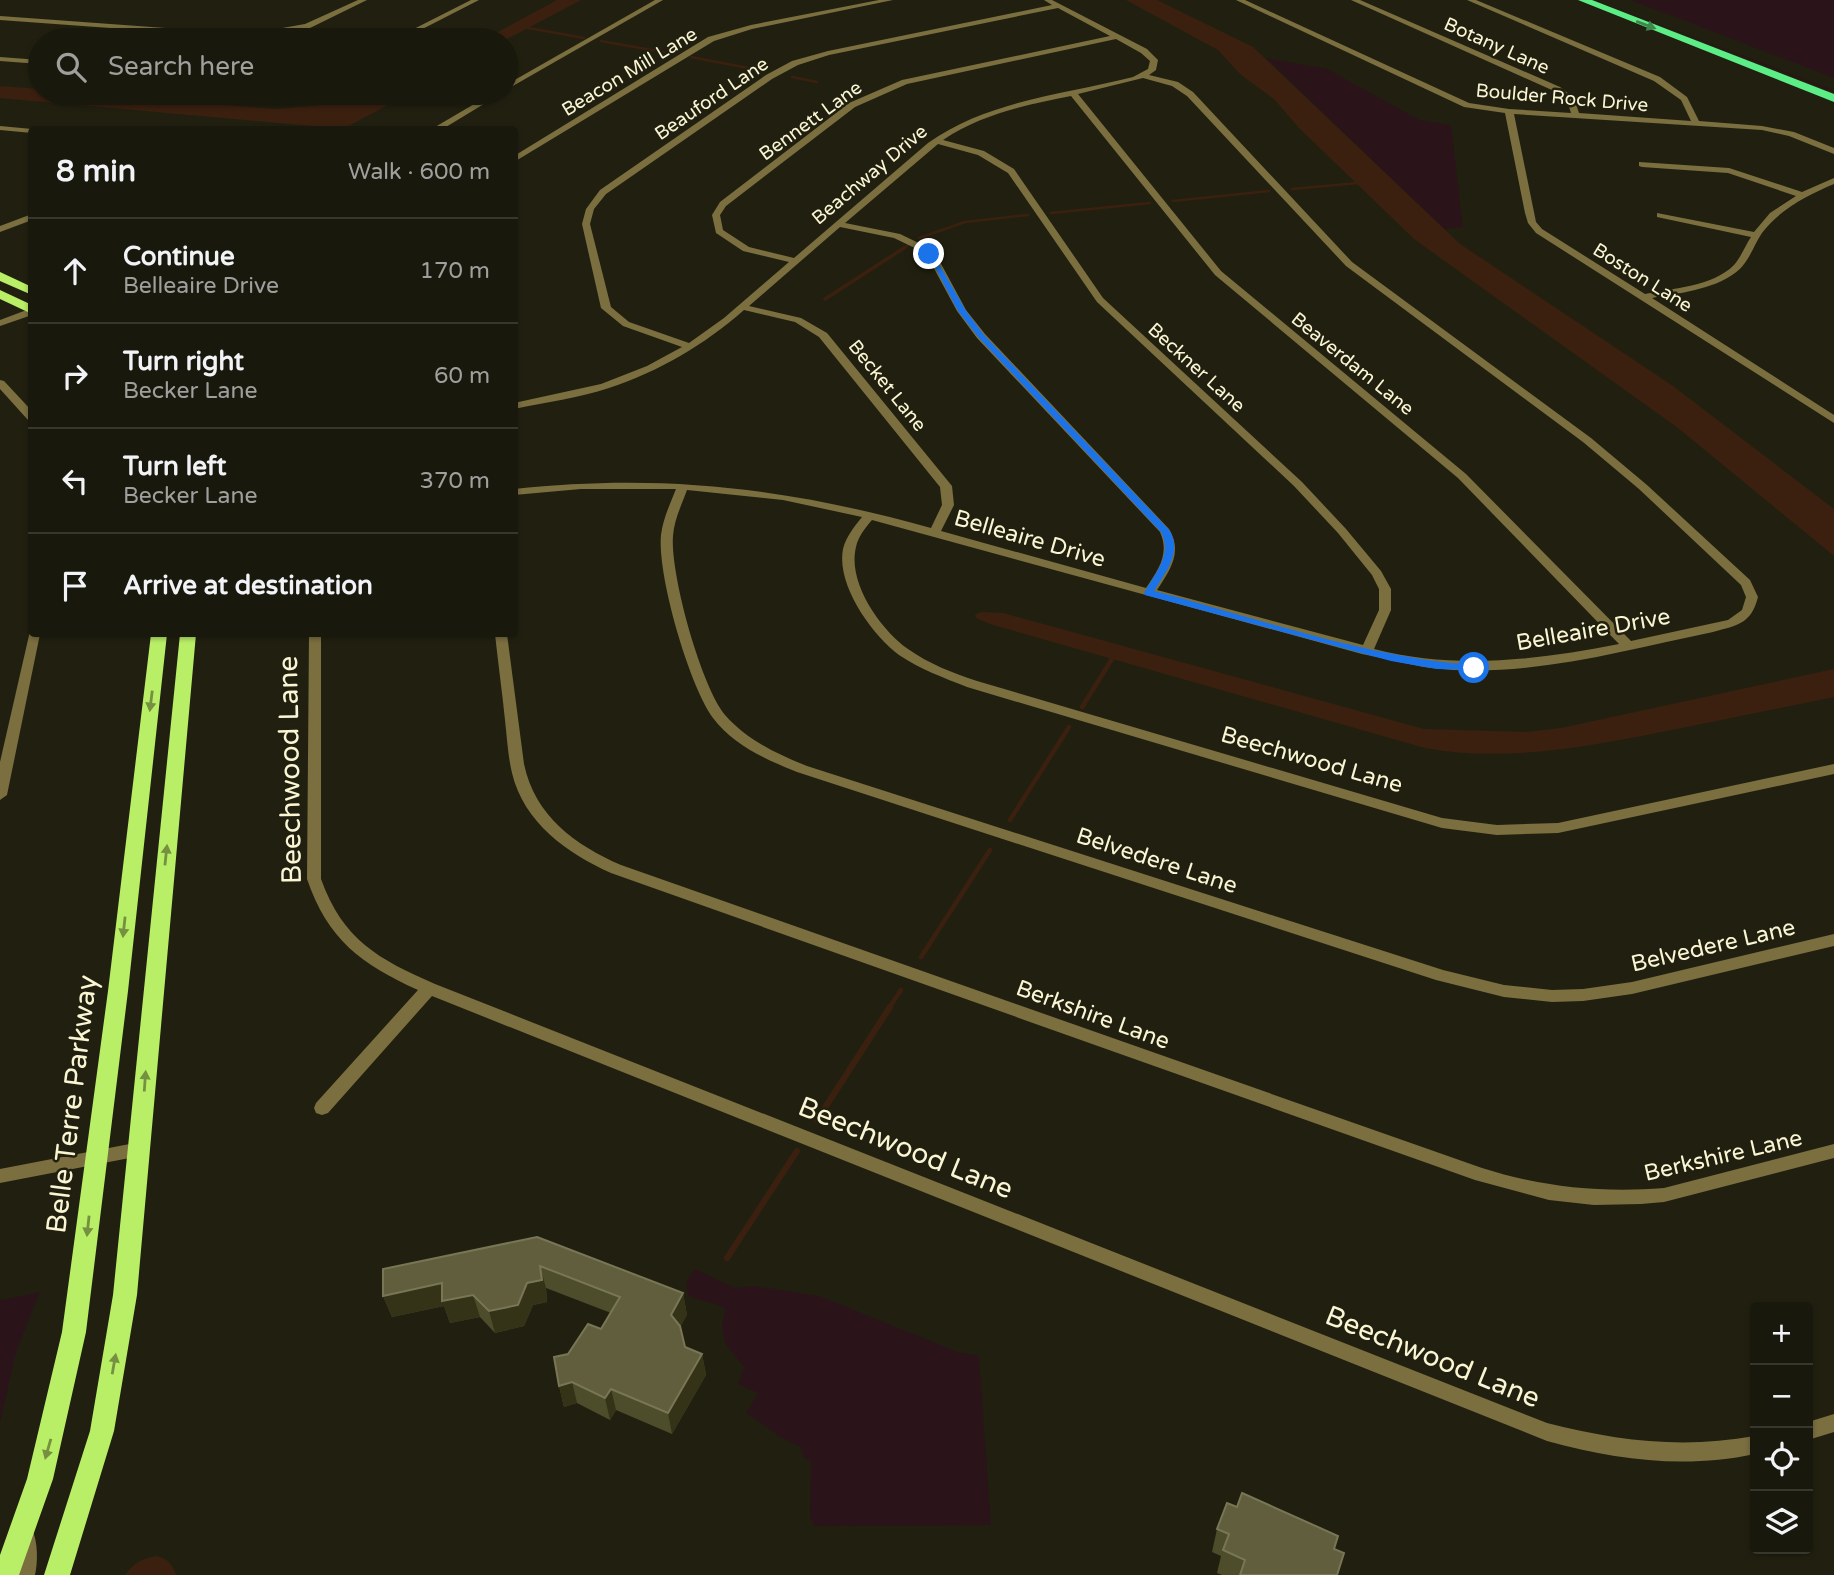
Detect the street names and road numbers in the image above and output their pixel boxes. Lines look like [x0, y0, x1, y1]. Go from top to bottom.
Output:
street label: Botany Lane [1441, 13, 1553, 79]
street label: Beacon Mill Lane [558, 23, 701, 121]
street label: Beauford Lane [651, 53, 772, 145]
street label: Bennett Lane [755, 76, 866, 165]
street label: Boulder Rock Drive [1475, 79, 1649, 117]
street label: Beachway Drive [808, 120, 932, 229]
street label: Boston Lane [1589, 239, 1696, 317]
street label: Beaverdam Lane [1287, 308, 1418, 420]
street label: Beckner Lane [1143, 318, 1249, 417]
street label: Becket Lane [844, 336, 931, 436]
street label: Belleaire Drive [951, 504, 1109, 574]
street label: Belleaire Drive [1514, 603, 1672, 657]
street label: Beechwood Lane [271, 655, 309, 884]
street label: Beechwood Lane [1218, 721, 1406, 799]
street label: Belvedere Lane [1073, 822, 1241, 900]
street label: Belvedere Lane [1628, 913, 1798, 978]
street label: Belle Terre Parkway [39, 973, 105, 1235]
street label: Berkshire Lane [1012, 974, 1173, 1056]
street label: Beechwood Lane [793, 1089, 1018, 1206]
street label: Berkshire Lane [1641, 1124, 1805, 1188]
street label: Beechwood Lane [1320, 1298, 1545, 1415]

